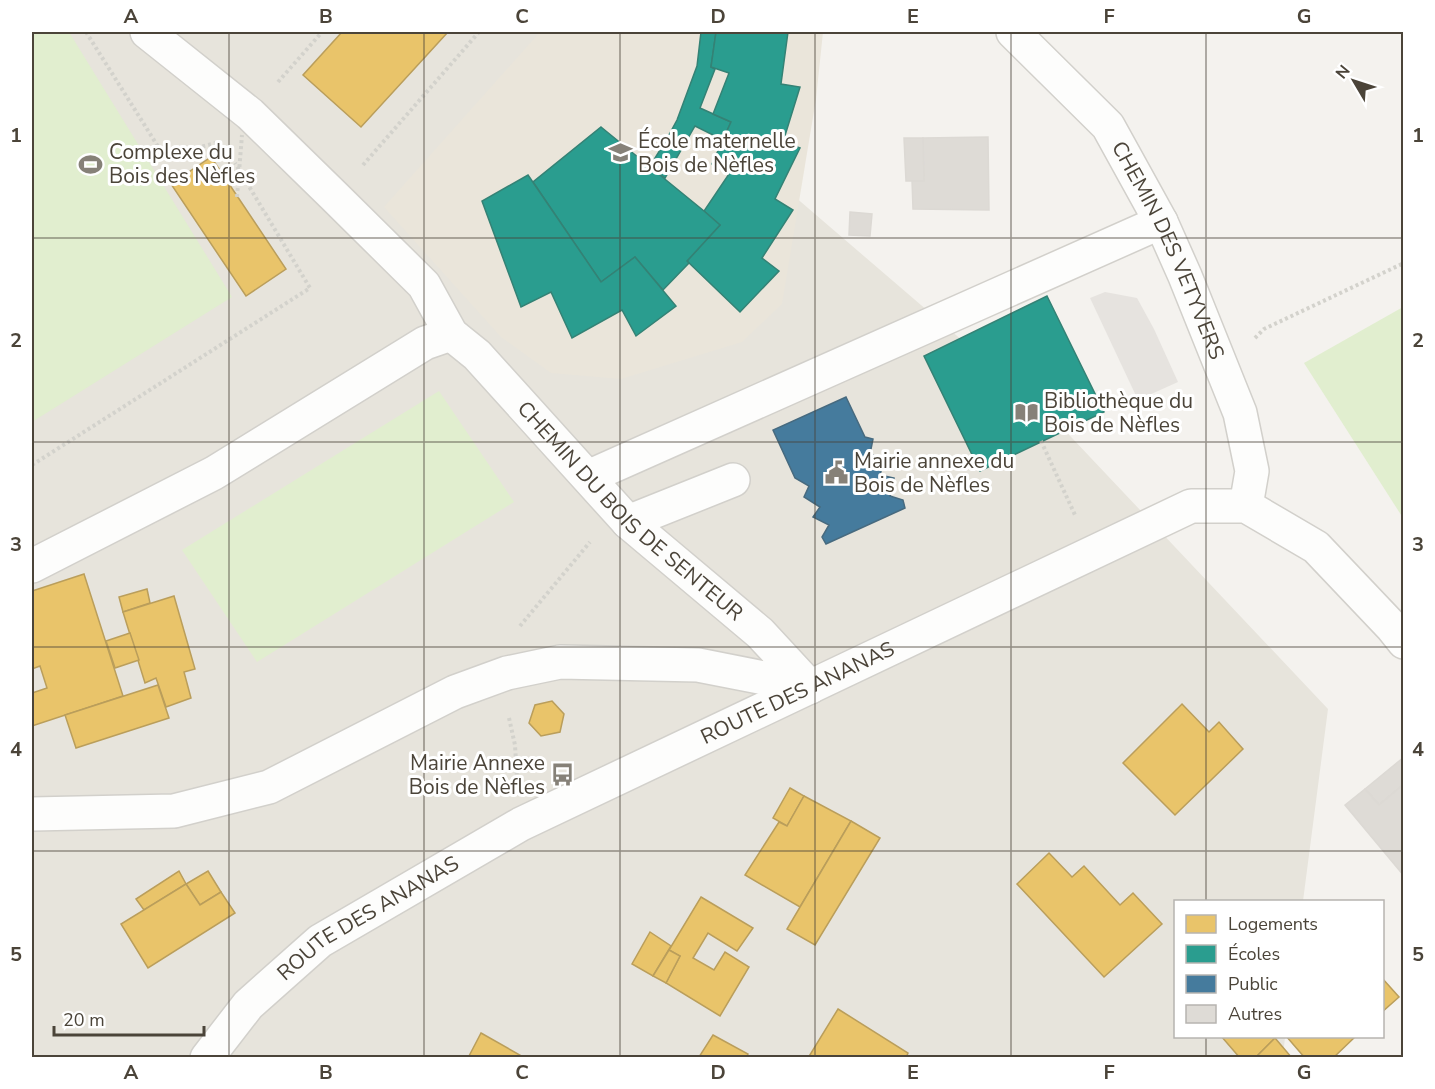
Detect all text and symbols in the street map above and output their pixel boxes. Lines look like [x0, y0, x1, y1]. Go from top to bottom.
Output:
text: A [124, 3, 139, 30]
text: B [319, 3, 333, 30]
text: C [515, 3, 529, 30]
text: D [710, 3, 726, 30]
text: E [907, 3, 919, 30]
text: F [1103, 3, 1115, 30]
text: G [1297, 3, 1311, 30]
north arrow [1324, 51, 1384, 111]
text: N [1331, 61, 1355, 84]
text: 1 [10, 122, 22, 149]
text: 1 [1412, 122, 1424, 149]
place label: École maternelle Bois de Nèfles [638, 127, 796, 179]
street label: CHEMIN DES VETYVERS [1105, 136, 1231, 364]
place label: Complexe du Bois des Nèfles [109, 138, 255, 190]
school or university icon: École maternelle Bois de Nèfles [607, 140, 633, 166]
sports icon: Complexe du Bois des Nèfles [78, 151, 104, 177]
text: 2 [10, 327, 22, 354]
text: 2 [1412, 327, 1424, 354]
place label: Bibliothèque du Bois de Nèfles [1044, 387, 1193, 439]
street label: CHEMIN DU BOIS DE SENTEUR [511, 395, 749, 627]
library icon: Bibliothèque du Bois de Nèfles [1013, 400, 1039, 426]
place label: Mairie annexe du Bois de Nèfles [854, 447, 1014, 499]
public building icon: Mairie annexe du Bois de Nèfles [823, 460, 849, 486]
text: 3 [10, 531, 22, 558]
text: 3 [1412, 531, 1424, 558]
street label: ROUTE DES ANANAS [696, 635, 899, 751]
text: 4 [10, 736, 22, 763]
text: 4 [1412, 736, 1424, 763]
place label: Mairie Annexe Bois de Nèfles [409, 749, 545, 801]
bus stop icon: Mairie Annexe Bois de Nèfles [550, 762, 576, 788]
street label: ROUTE DES ANANAS [271, 849, 464, 987]
legend [1174, 900, 1384, 1038]
text: Logements [1228, 912, 1318, 936]
text: 5 [10, 941, 22, 968]
text: 5 [1412, 941, 1424, 968]
text: Écoles [1228, 942, 1280, 966]
text: Public [1228, 972, 1278, 996]
scale bar [54, 999, 204, 1037]
text: Autres [1228, 1002, 1282, 1026]
text: 20 m [63, 1008, 105, 1032]
text: A [124, 1059, 139, 1086]
text: B [319, 1059, 333, 1086]
text: C [515, 1059, 529, 1086]
text: D [710, 1059, 726, 1086]
text: E [907, 1059, 919, 1086]
text: F [1103, 1059, 1115, 1086]
text: G [1297, 1059, 1311, 1086]

